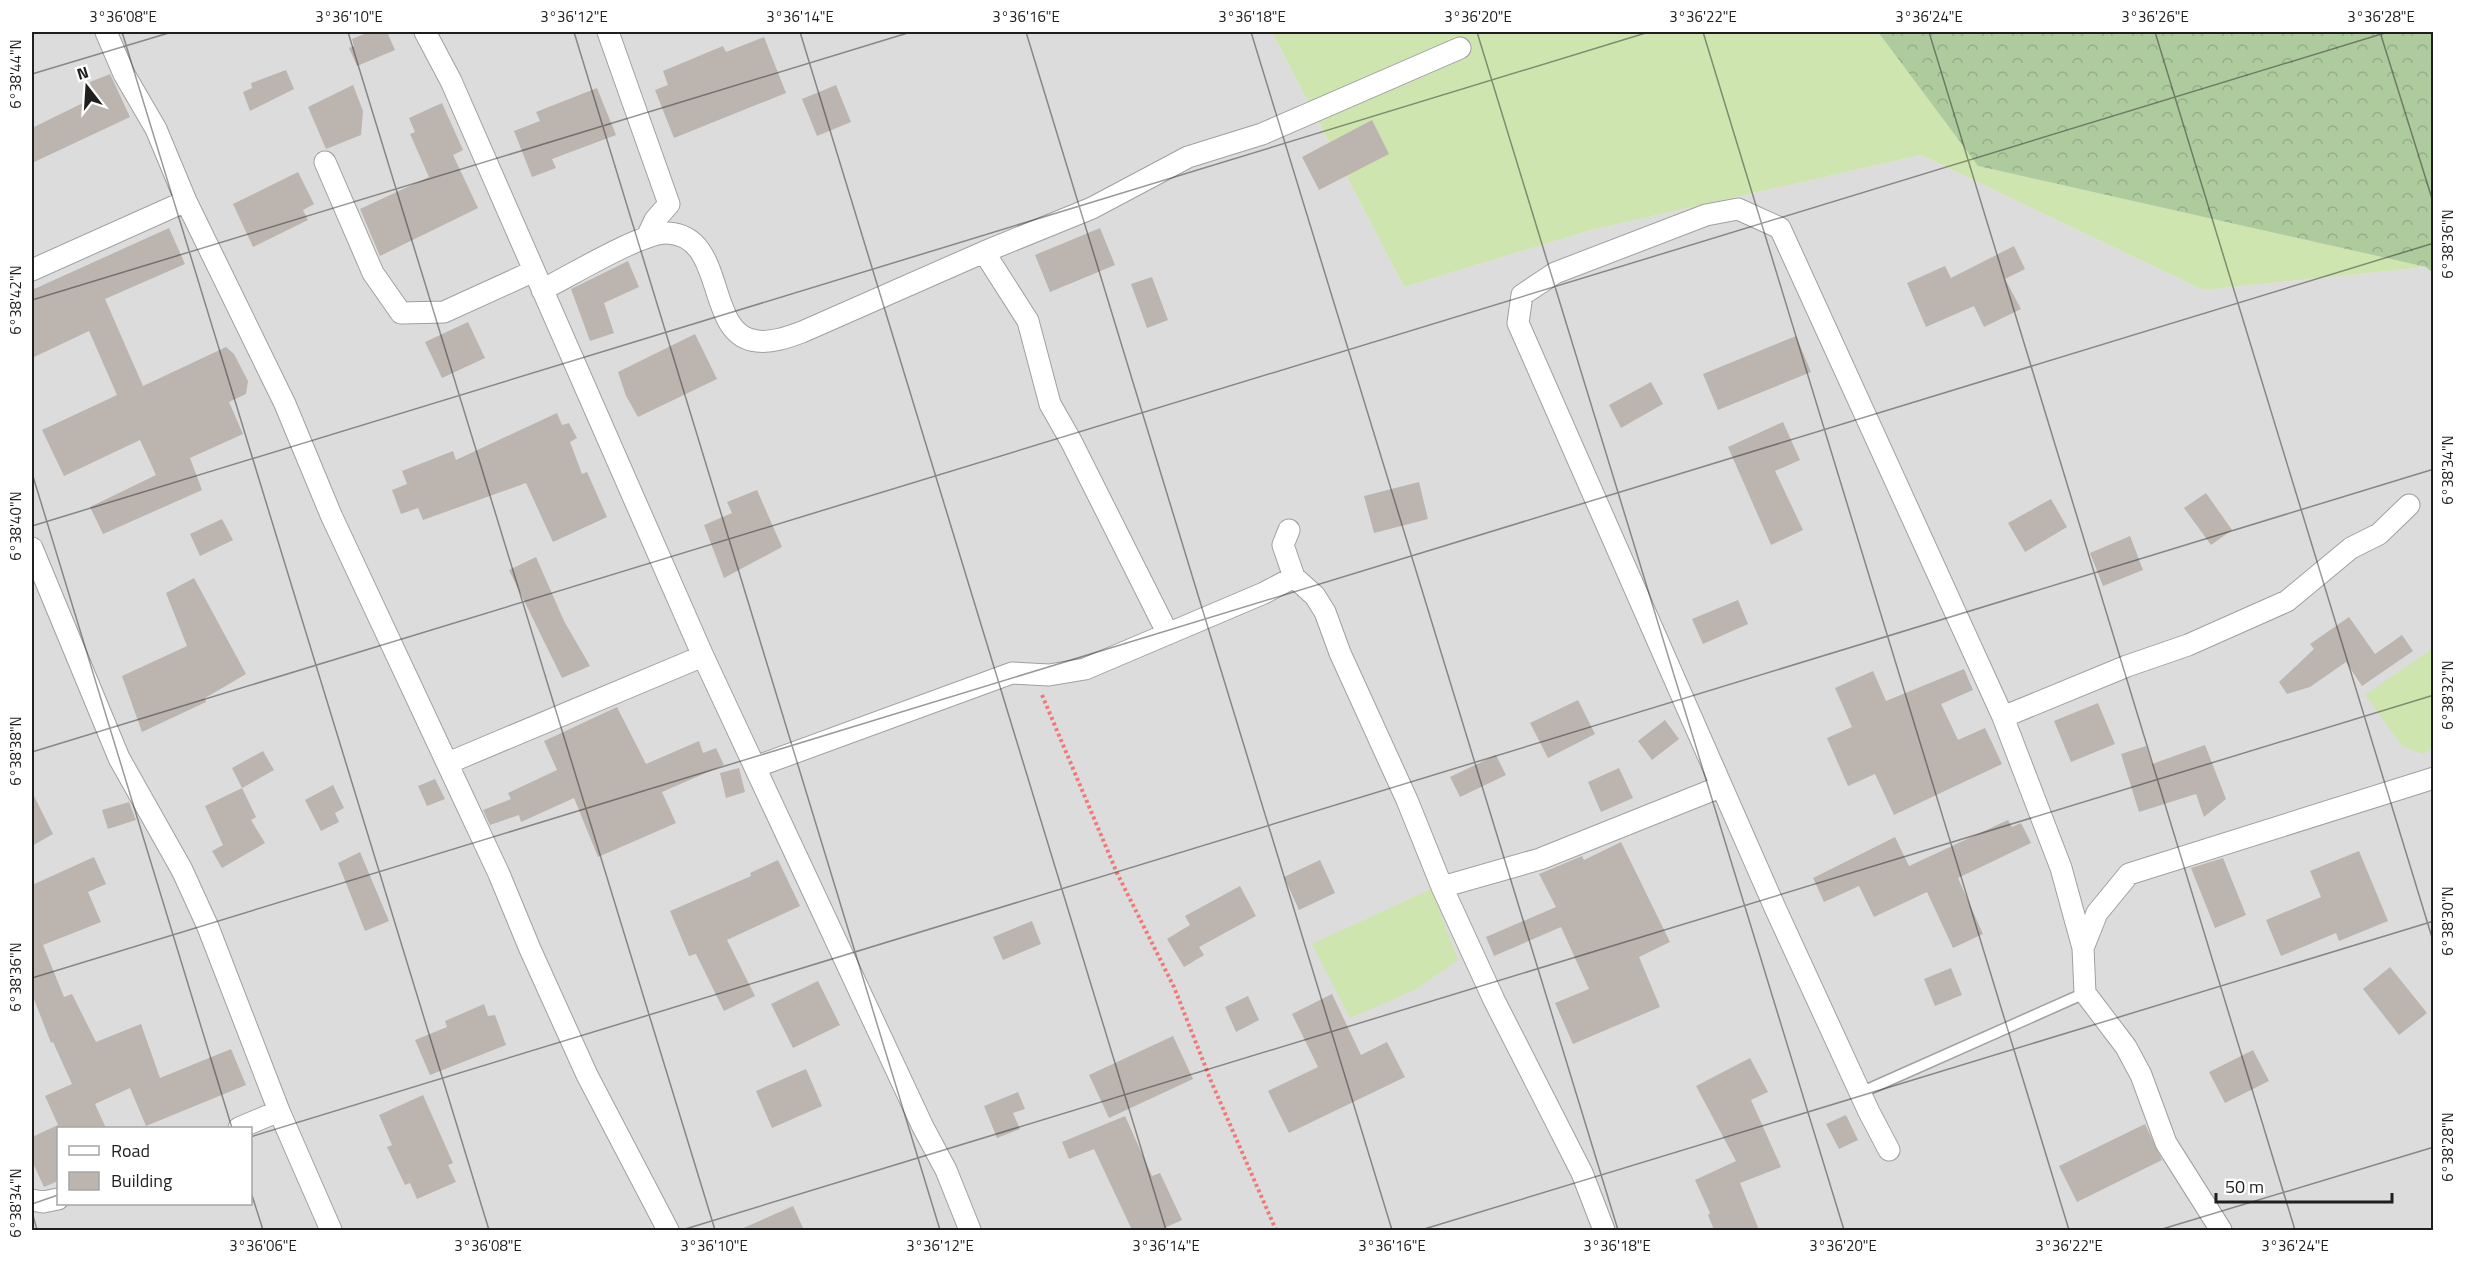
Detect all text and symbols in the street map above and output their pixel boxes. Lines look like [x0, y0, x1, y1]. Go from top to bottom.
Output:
text: 3°36'08"E [89, 5, 157, 28]
text: 3°36'10"E [315, 5, 383, 28]
text: 3°36'12"E [540, 5, 608, 28]
text: 3°36'14"E [766, 5, 834, 28]
text: 3°36'16"E [992, 5, 1060, 28]
text: 3°36'18"E [1218, 5, 1286, 28]
text: 3°36'20"E [1444, 5, 1512, 28]
text: 3°36'22"E [1669, 5, 1737, 28]
text: 3°36'24"E [1895, 5, 1963, 28]
text: 3°36'26"E [2121, 5, 2189, 28]
text: 3°36'28"E [2347, 5, 2415, 28]
text: 6°38'44"N [4, 39, 27, 109]
north arrow [57, 57, 117, 117]
text: N [74, 60, 91, 86]
text: 6°38'36"N [2436, 209, 2459, 279]
text: 6°38'42"N [4, 265, 27, 335]
text: 6°38'34"N [2436, 435, 2459, 505]
text: 6°38'40"N [4, 491, 27, 561]
text: 6°38'32"N [2436, 660, 2459, 730]
text: 6°38'38"N [4, 716, 27, 786]
text: 6°38'30"N [2436, 886, 2459, 956]
text: 6°38'36"N [4, 942, 27, 1012]
text: 6°38'28"N [2436, 1112, 2459, 1182]
legend [57, 1127, 252, 1205]
text: Road [111, 1137, 150, 1164]
scale bar [2216, 1166, 2392, 1204]
text: Building [111, 1167, 172, 1194]
text: 6°38'34"N [4, 1168, 27, 1238]
text: 50 m [2225, 1173, 2264, 1200]
text: 3°36'06"E [229, 1234, 297, 1257]
text: 3°36'08"E [454, 1234, 522, 1257]
text: 3°36'10"E [680, 1234, 748, 1257]
text: 3°36'12"E [906, 1234, 974, 1257]
text: 3°36'14"E [1132, 1234, 1200, 1257]
text: 3°36'16"E [1358, 1234, 1426, 1257]
text: 3°36'18"E [1583, 1234, 1651, 1257]
text: 3°36'20"E [1809, 1234, 1877, 1257]
text: 3°36'22"E [2035, 1234, 2103, 1257]
text: 3°36'24"E [2261, 1234, 2329, 1257]

